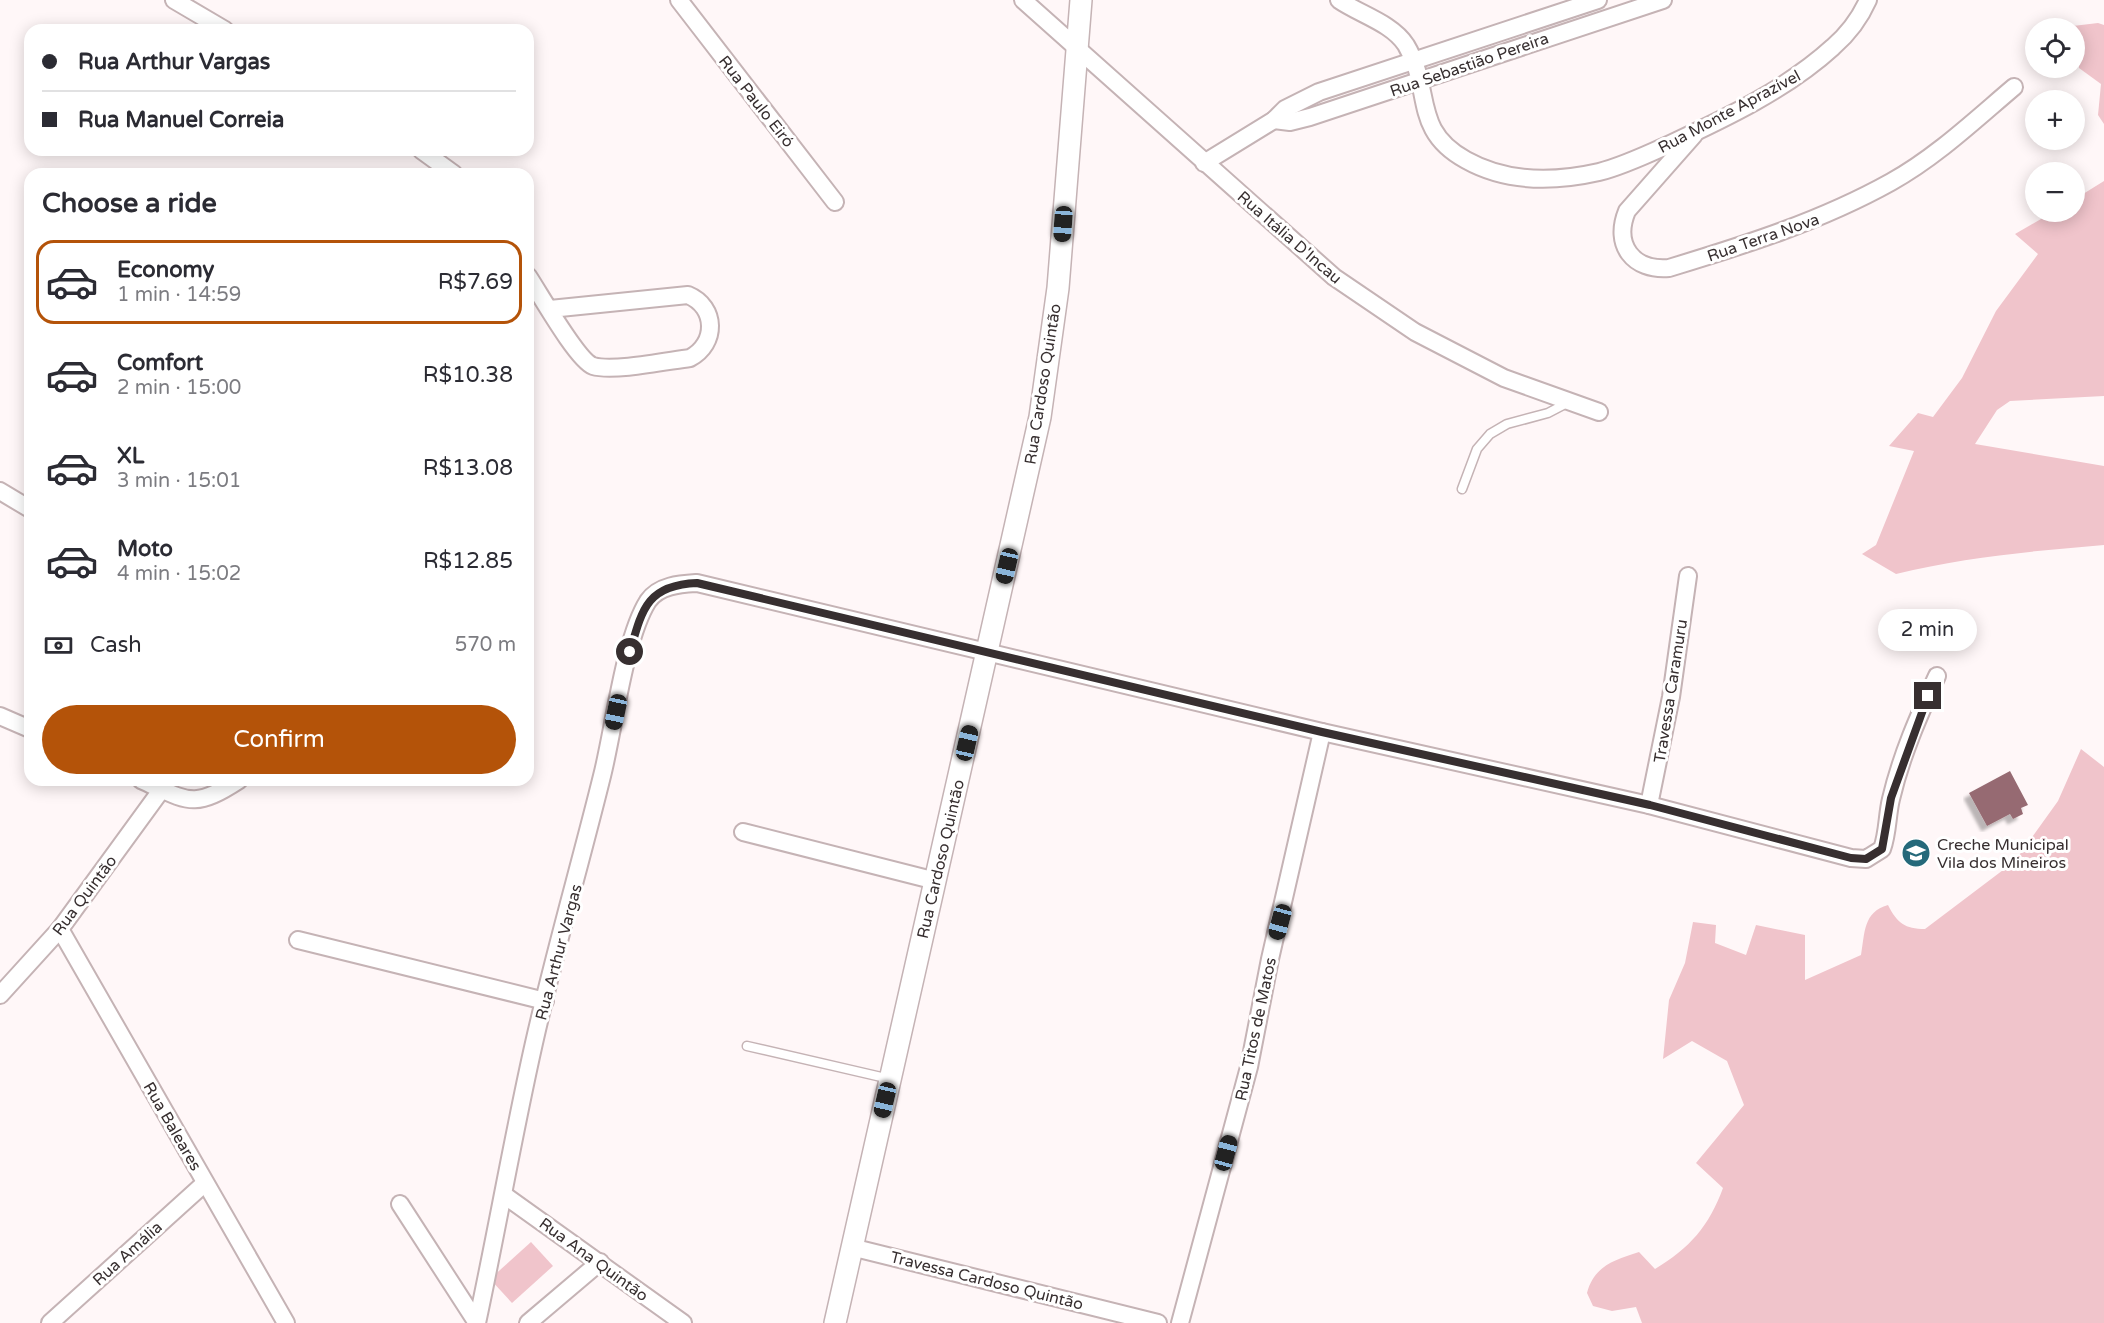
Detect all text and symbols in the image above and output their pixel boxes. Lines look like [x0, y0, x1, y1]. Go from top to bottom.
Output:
map controls [2025, 18, 2085, 222]
button: locate [2025, 18, 2085, 78]
street label: Rua Sebastião Pereira [1387, 28, 1551, 102]
text: Rua Arthur Vargas [78, 49, 270, 75]
street label: Rua Paulo Eiró [714, 52, 798, 152]
street label: Rua Monte Aprazível [1655, 66, 1804, 158]
button: + [2025, 90, 2085, 150]
text: Rua Manuel Correia [78, 107, 284, 133]
button: − [2025, 162, 2085, 222]
text: Choose a ride [42, 187, 217, 220]
street label: Rua Itália D'Incau [1233, 187, 1346, 289]
car [1053, 205, 1073, 243]
street label: Rua Terra Nova [1705, 209, 1822, 266]
icon: car [45, 255, 99, 309]
text: Economy [117, 257, 214, 283]
text: R$7.69 [438, 269, 513, 295]
text: 1 min · 14:59 [117, 283, 241, 307]
street label: Rua Cardoso Quintão [1020, 302, 1066, 466]
icon: car [45, 348, 99, 402]
text: Comfort [117, 350, 203, 376]
text: R$10.38 [423, 362, 513, 388]
text: 2 min · 15:00 [117, 376, 241, 400]
icon: car [45, 441, 99, 495]
text: XL [117, 443, 144, 469]
text: R$13.08 [423, 455, 513, 481]
text: 3 min · 15:01 [117, 469, 241, 493]
icon: car [45, 534, 99, 588]
text: Moto [117, 536, 173, 562]
car [994, 546, 1020, 586]
text: R$12.85 [423, 548, 513, 574]
text: 4 min · 15:02 [117, 562, 241, 586]
callout: 2 min [1878, 609, 1978, 651]
street label: Travessa Caramuru [1650, 618, 1692, 764]
text: 2 min [1901, 618, 1954, 642]
icon: cash [42, 629, 75, 662]
text: Cash [90, 632, 142, 658]
text: 570 m [455, 633, 516, 657]
route start [616, 638, 643, 665]
route end [1914, 682, 1941, 709]
car [603, 693, 629, 731]
button: Confirm [42, 705, 516, 774]
car [954, 723, 980, 763]
street label: Rua Cardoso Quintão [913, 778, 969, 941]
place label: Creche Municipal Vila dos Mineiros [1937, 835, 2069, 873]
school or university icon: Creche Municipal Vila dos Mineiros [1900, 837, 1932, 869]
street label: Rua Quintão [48, 852, 121, 940]
street label: Rua Arthur Vargas [531, 882, 587, 1022]
car [1267, 902, 1293, 942]
street label: Rua Titos de Matos [1231, 956, 1281, 1103]
street label: Rua Baleares [139, 1079, 206, 1174]
car [872, 1080, 898, 1120]
car [1213, 1133, 1239, 1173]
street label: Rua Ana Quintão [535, 1214, 652, 1306]
street label: Rua Amália [89, 1217, 167, 1290]
street label: Travessa Cardoso Quintão [888, 1247, 1085, 1315]

